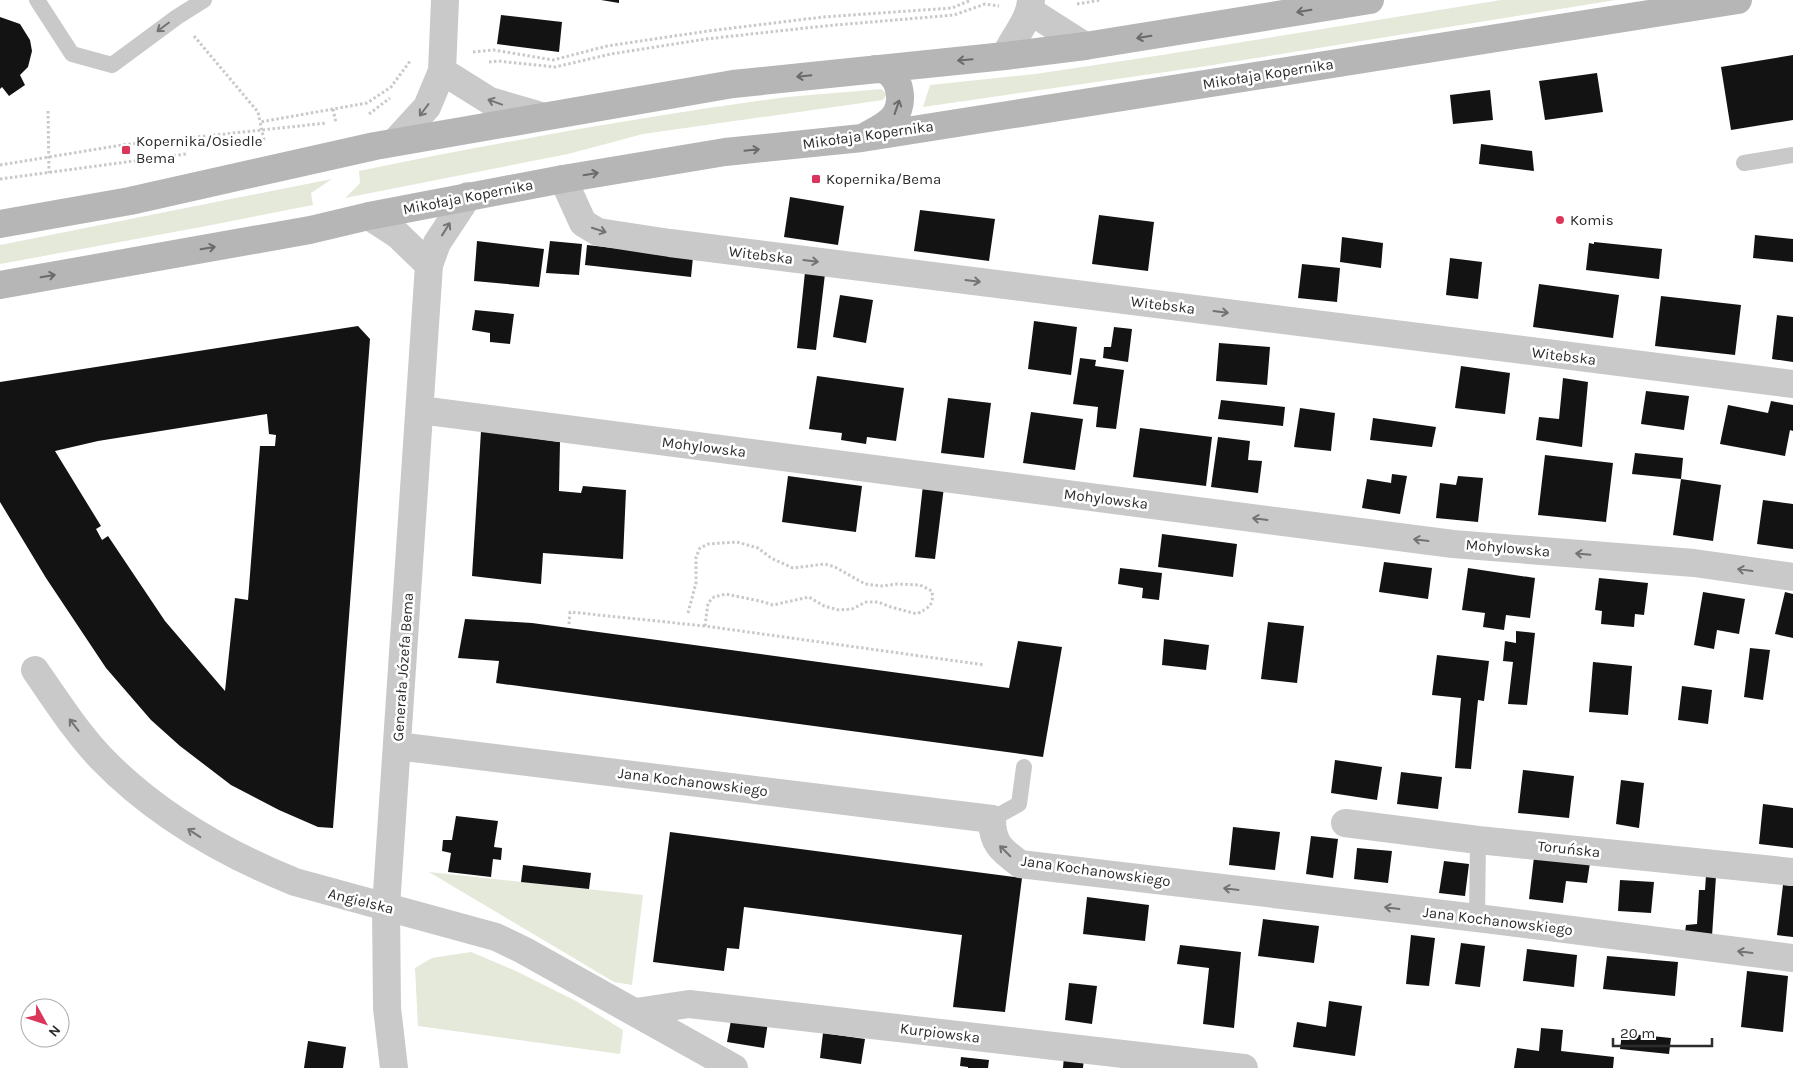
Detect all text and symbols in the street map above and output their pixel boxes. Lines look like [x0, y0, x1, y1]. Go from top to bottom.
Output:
one-way arrow [1297, 6, 1313, 16]
one-way arrow [156, 22, 170, 32]
one-way arrow [1136, 32, 1152, 42]
one-way arrow [958, 55, 974, 65]
street label: Mikołaja Kopernika [1201, 55, 1335, 93]
one-way arrow [796, 71, 812, 81]
one-way arrow [488, 97, 503, 106]
one-way arrow [893, 99, 903, 115]
one-way arrow [418, 103, 429, 116]
street label: Mikołaja Kopernika [801, 117, 935, 153]
place label: Kopernika/Osiedle Bema [136, 132, 262, 167]
marker: Kopernika/Osiedle Bema [120, 144, 132, 156]
one-way arrow [743, 145, 759, 155]
one-way arrow [583, 169, 599, 179]
place label: Kopernika/Bema [826, 170, 941, 188]
marker: Kopernika/Bema [810, 173, 822, 185]
street label: Mikołaja Kopernika [401, 176, 535, 218]
place label: Komis [1570, 211, 1614, 229]
marker: Komis [1554, 214, 1566, 226]
one-way arrow [441, 223, 451, 237]
one-way arrow [591, 226, 607, 236]
street label: Witebska [728, 242, 794, 268]
one-way arrow [200, 243, 216, 253]
one-way arrow [803, 256, 819, 266]
one-way arrow [40, 271, 56, 281]
one-way arrow [964, 276, 980, 286]
street label: Witebska [1130, 292, 1196, 318]
one-way arrow [1212, 307, 1228, 317]
street label: Witebska [1531, 343, 1597, 369]
street label: Mohylowska [661, 433, 747, 461]
street label: Mohylowska [1063, 485, 1149, 513]
one-way arrow [1252, 514, 1268, 524]
one-way arrow [1414, 535, 1430, 545]
street label: Mohylowska [1465, 535, 1551, 561]
one-way arrow [1575, 550, 1591, 559]
one-way arrow [1737, 565, 1753, 575]
street label: Generała Józefa Bema [389, 592, 417, 742]
one-way arrow [68, 719, 79, 732]
street label: Jana Kochanowskiego [617, 764, 769, 800]
one-way arrow [188, 828, 202, 838]
street label: Toruńska [1537, 837, 1601, 861]
one-way arrow [999, 845, 1011, 857]
street label: Jana Kochanowskiego [1020, 852, 1172, 890]
street label: Angielska [326, 884, 396, 918]
one-way arrow [1223, 884, 1239, 894]
one-way arrow [1385, 903, 1401, 913]
street label: Jana Kochanowskiego [1422, 903, 1574, 939]
one-way arrow [1737, 947, 1753, 957]
north arrow [20, 998, 70, 1048]
scale bar [1613, 1016, 1712, 1048]
street label: Kurpiowska [899, 1019, 981, 1047]
text: N [45, 1022, 64, 1040]
text: 20 m [1620, 1024, 1655, 1042]

